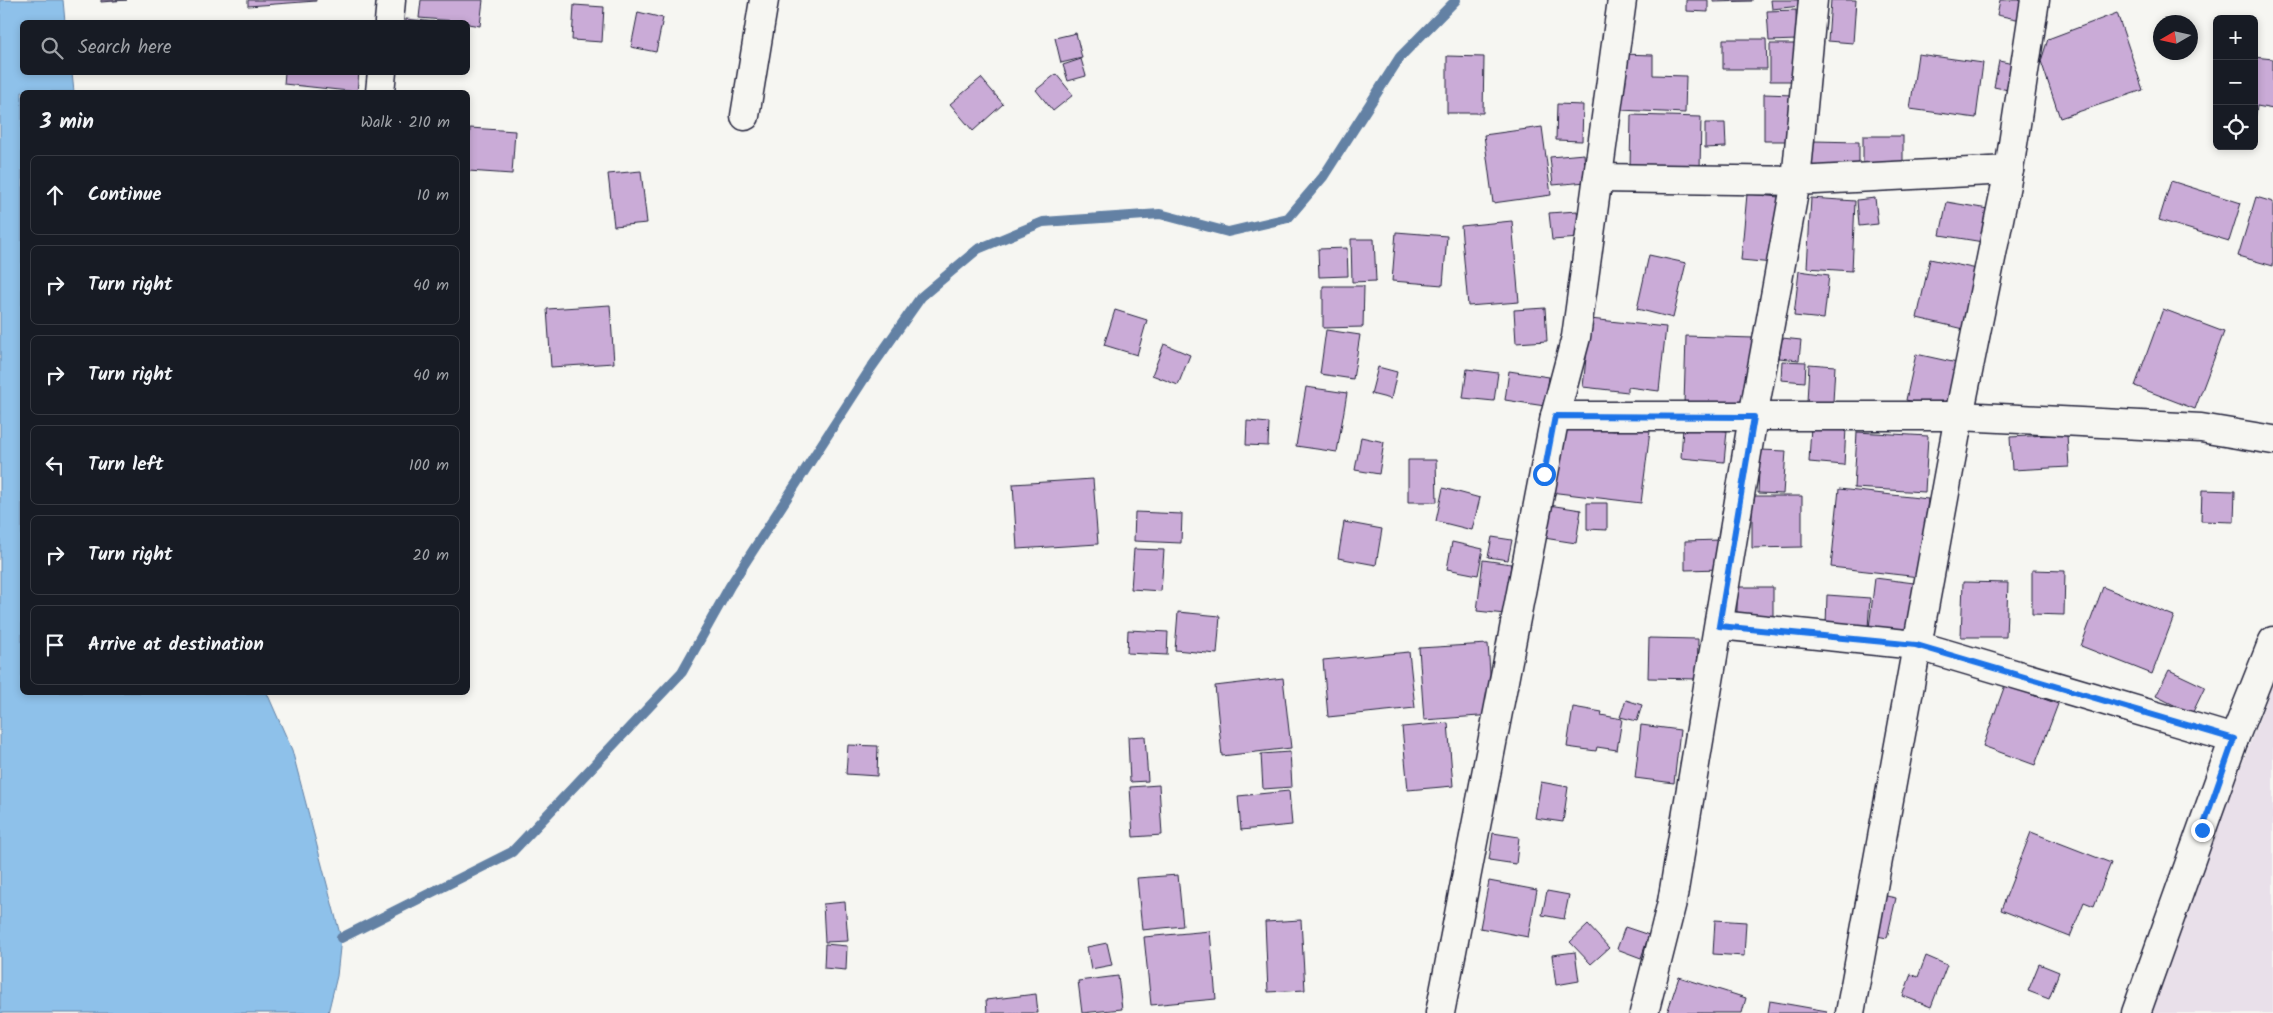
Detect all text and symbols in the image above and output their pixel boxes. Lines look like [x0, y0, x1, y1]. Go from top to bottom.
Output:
north arrow [2153, 15, 2198, 60]
map controls [2213, 15, 2258, 150]
button: + [2213, 15, 2258, 60]
search box [20, 20, 470, 75]
text: Search here [78, 33, 172, 63]
icon: search [38, 34, 66, 62]
button: − [2213, 60, 2258, 105]
button: locate [2213, 105, 2258, 150]
text: 3 min [40, 106, 94, 139]
text: Walk · 210 m [360, 110, 450, 135]
text: Continue [88, 180, 161, 210]
icon: ahead [41, 181, 69, 209]
text: 10 m [417, 183, 449, 208]
text: Turn right [88, 270, 173, 300]
icon: right [41, 271, 69, 299]
text: 40 m [413, 273, 449, 298]
text: Turn right [88, 360, 173, 390]
icon: right [41, 361, 69, 389]
text: 40 m [413, 363, 449, 388]
text: Turn left [88, 450, 163, 480]
icon: left [41, 451, 69, 479]
text: 100 m [409, 453, 449, 478]
route start [1533, 463, 1556, 486]
text: Turn right [88, 540, 173, 570]
icon: right [41, 541, 69, 569]
text: 20 m [413, 543, 449, 568]
text: Arrive at destination [88, 630, 264, 660]
icon: arrive [41, 631, 69, 659]
route end [2191, 819, 2214, 842]

